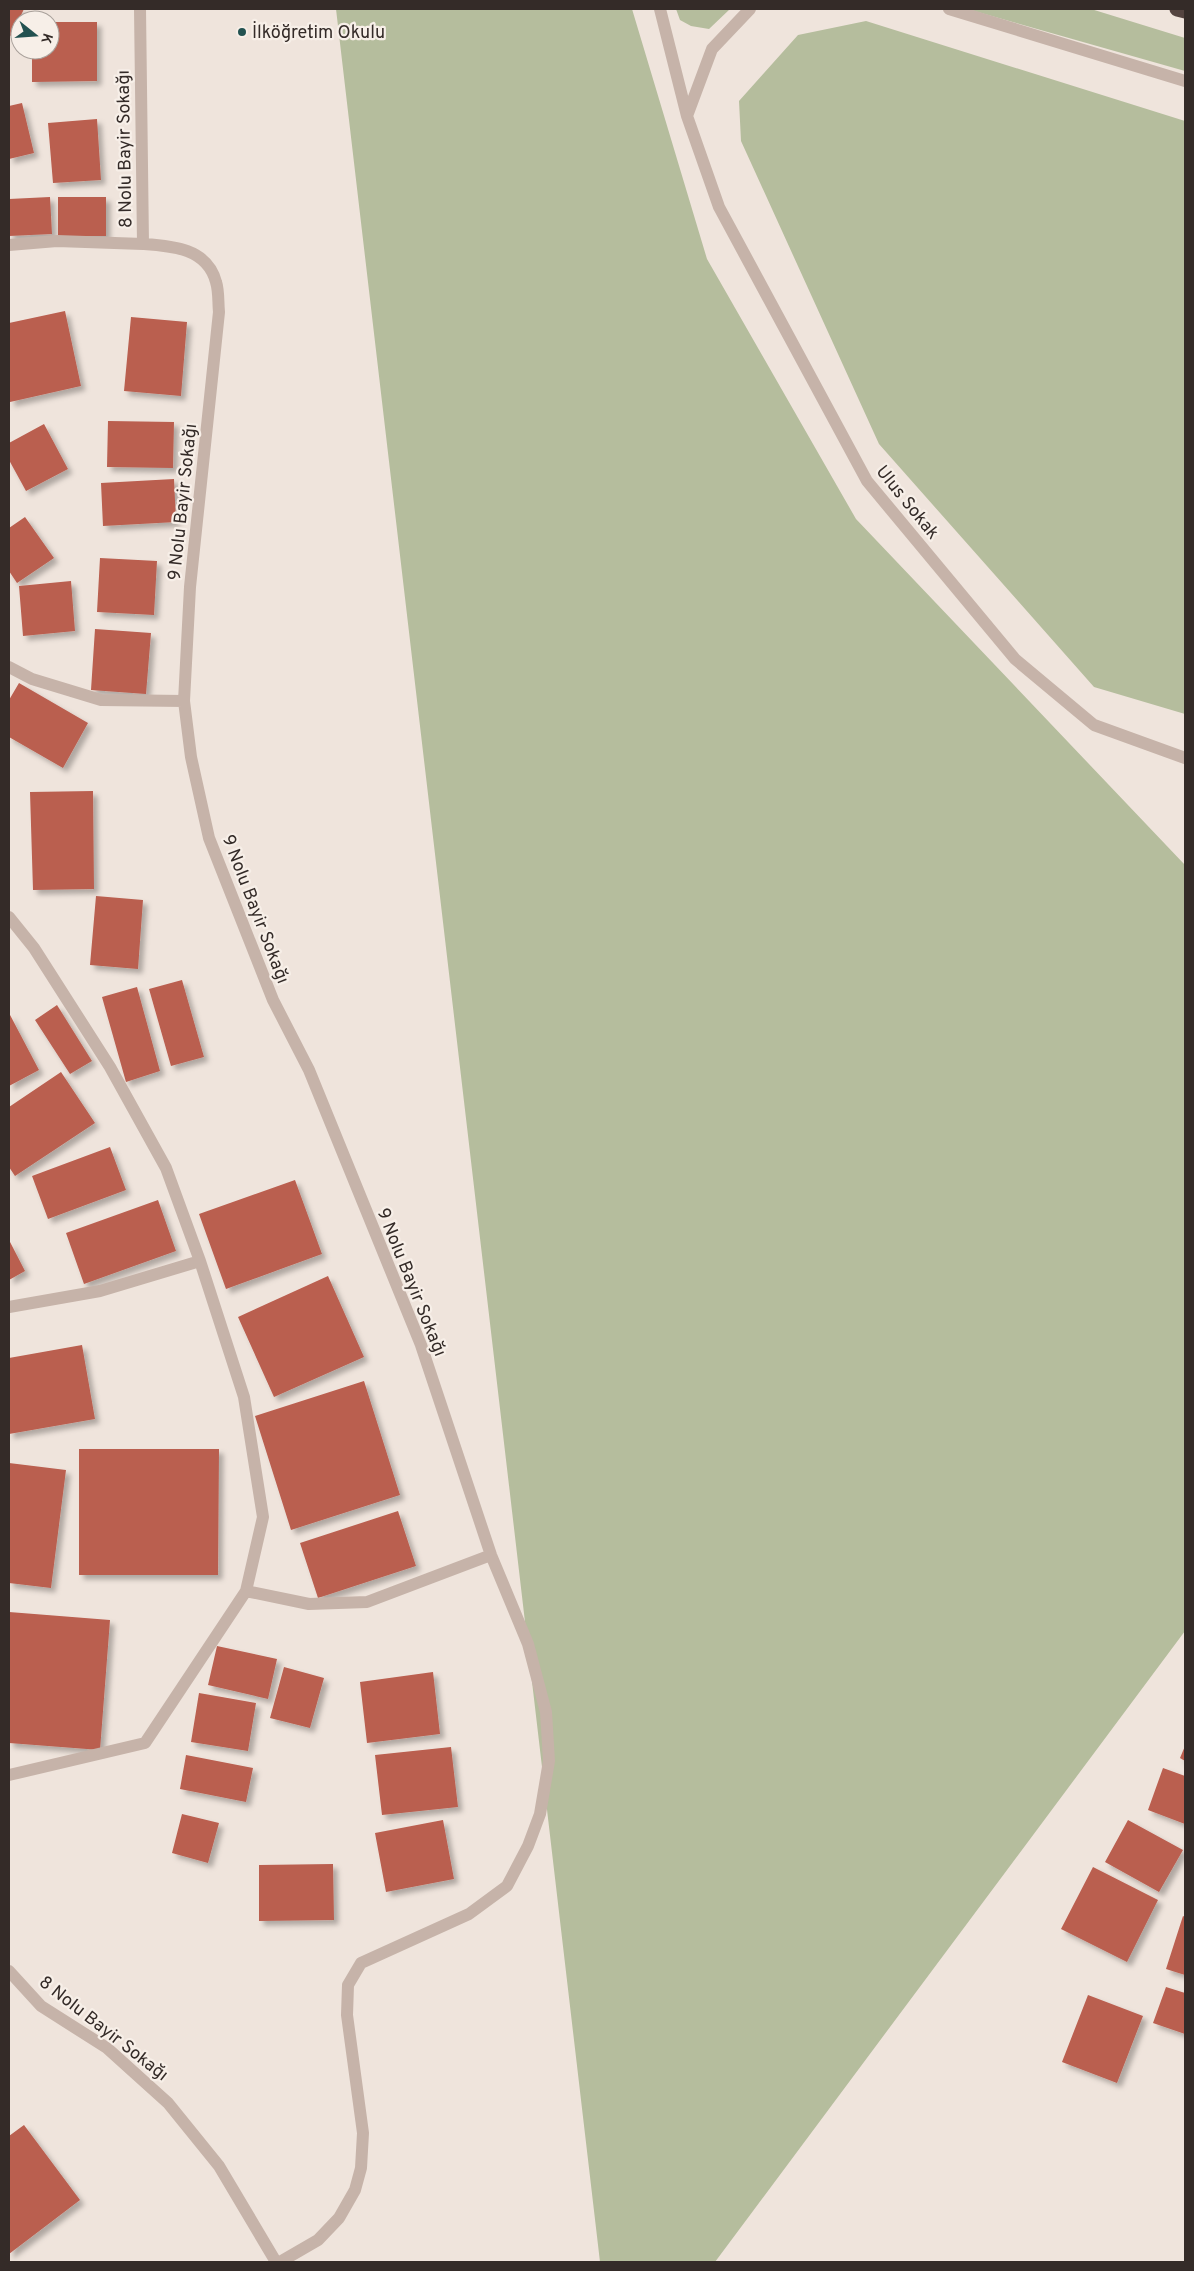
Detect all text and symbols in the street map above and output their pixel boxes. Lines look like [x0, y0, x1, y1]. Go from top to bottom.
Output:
north arrow [10, 10, 60, 60]
place label: İlköğretim Okulu [252, 20, 385, 45]
marker: İlköğretim Okulu [236, 26, 248, 38]
text: K [36, 31, 56, 46]
street label: 8 Nolu Bayir Sokağı [113, 70, 138, 228]
street label: 9 Nolu Bayir Sokağı [164, 422, 203, 582]
street label: Ulus Sokak [870, 461, 944, 545]
street label: 9 Nolu Bayir Sokağı [216, 832, 294, 987]
street label: 9 Nolu Bayir Sokağı [370, 1205, 451, 1360]
street label: 8 Nolu Bayir Sokağı [34, 1971, 172, 2087]

